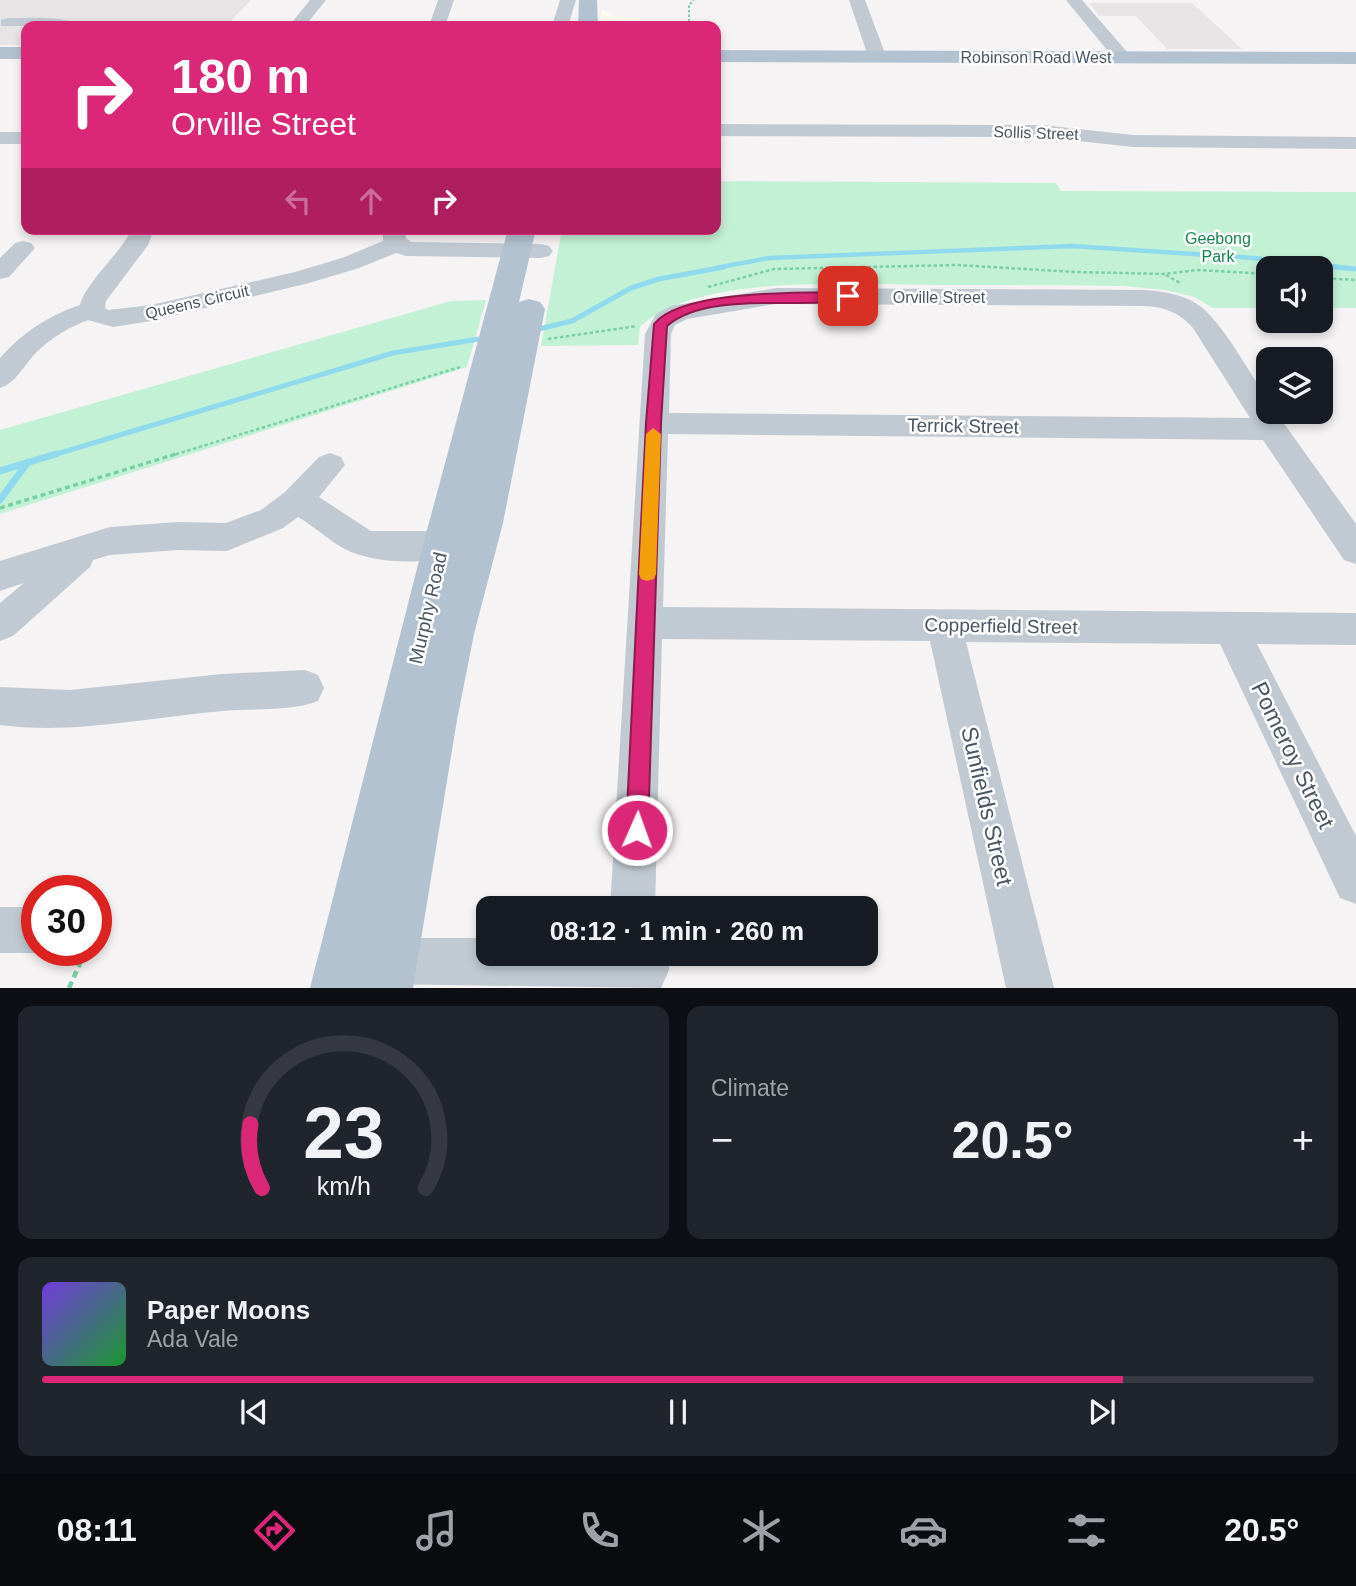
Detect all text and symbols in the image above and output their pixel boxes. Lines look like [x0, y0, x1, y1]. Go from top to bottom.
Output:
icon: right [56, 49, 147, 140]
text: 180 m [171, 49, 310, 103]
street label: Robinson Road West [961, 49, 1112, 66]
text: Orville Street [171, 106, 356, 142]
street label: Sollis Street [993, 123, 1080, 143]
icon: left [279, 182, 317, 220]
icon: ahead [352, 182, 390, 220]
icon: right [425, 182, 463, 220]
park label: Geebong Park [1185, 230, 1251, 265]
map controls [1256, 256, 1333, 424]
button: sound [1256, 256, 1333, 333]
pin [818, 266, 878, 326]
icon: arrive [829, 277, 867, 315]
street label: Queens Circuit [144, 282, 251, 322]
street label: Orville Street [893, 289, 986, 306]
button: layers [1256, 347, 1333, 424]
street label: Terrick Street [907, 415, 1020, 437]
street label: Murphy Road [405, 550, 451, 666]
street label: Copperfield Street [924, 614, 1078, 638]
street label: Pomeroy Street [1246, 677, 1340, 833]
street label: Sunfields Street [956, 724, 1018, 889]
position arrow [600, 793, 674, 867]
speed limit sign: 30 [21, 875, 112, 966]
text: 08:12 · 1 min · 260 m [550, 916, 804, 946]
text: Climate [711, 1075, 789, 1101]
text: 23 [303, 1093, 384, 1174]
text: 20.5° [951, 1111, 1074, 1169]
text: − [711, 1119, 733, 1161]
text: + [1292, 1119, 1314, 1161]
text: km/h [316, 1172, 371, 1200]
text: Paper Moons [147, 1295, 310, 1325]
text: Ada Vale [147, 1326, 239, 1352]
icon: previous [235, 1393, 273, 1431]
icon: pause [659, 1393, 697, 1431]
icon: next [1083, 1393, 1121, 1431]
icon: directions [250, 1506, 299, 1555]
icon: music [412, 1506, 461, 1555]
icon: phone [575, 1506, 624, 1555]
icon: climate [737, 1506, 786, 1555]
icon: car [899, 1506, 948, 1555]
icon: filters [1062, 1506, 1111, 1555]
text: 08:11 [57, 1512, 137, 1548]
text: 20.5° [1224, 1512, 1299, 1548]

